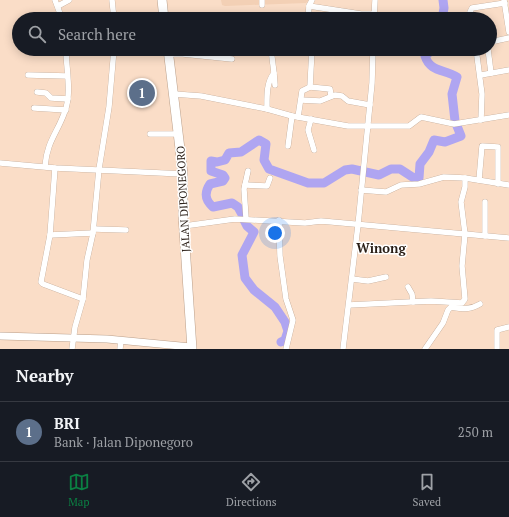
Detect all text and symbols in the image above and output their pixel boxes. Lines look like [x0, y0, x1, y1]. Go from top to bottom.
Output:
search box [12, 12, 497, 56]
icon: search [26, 23, 48, 45]
text: Search here [58, 24, 136, 44]
pin: 1 [129, 78, 155, 108]
street label: JALAN DIPONEGORO [173, 145, 193, 253]
your location [265, 223, 285, 243]
district label: Winong [356, 239, 406, 257]
text: Nearby [16, 364, 74, 387]
text: BRI [54, 413, 80, 433]
text: 1 [25, 423, 33, 441]
text: 250 m [458, 423, 493, 441]
text: Bank · Jalan Diponegoro [54, 433, 193, 451]
tab: Map [68, 471, 90, 509]
tab: Directions [226, 471, 277, 509]
tab: Saved [413, 471, 441, 509]

